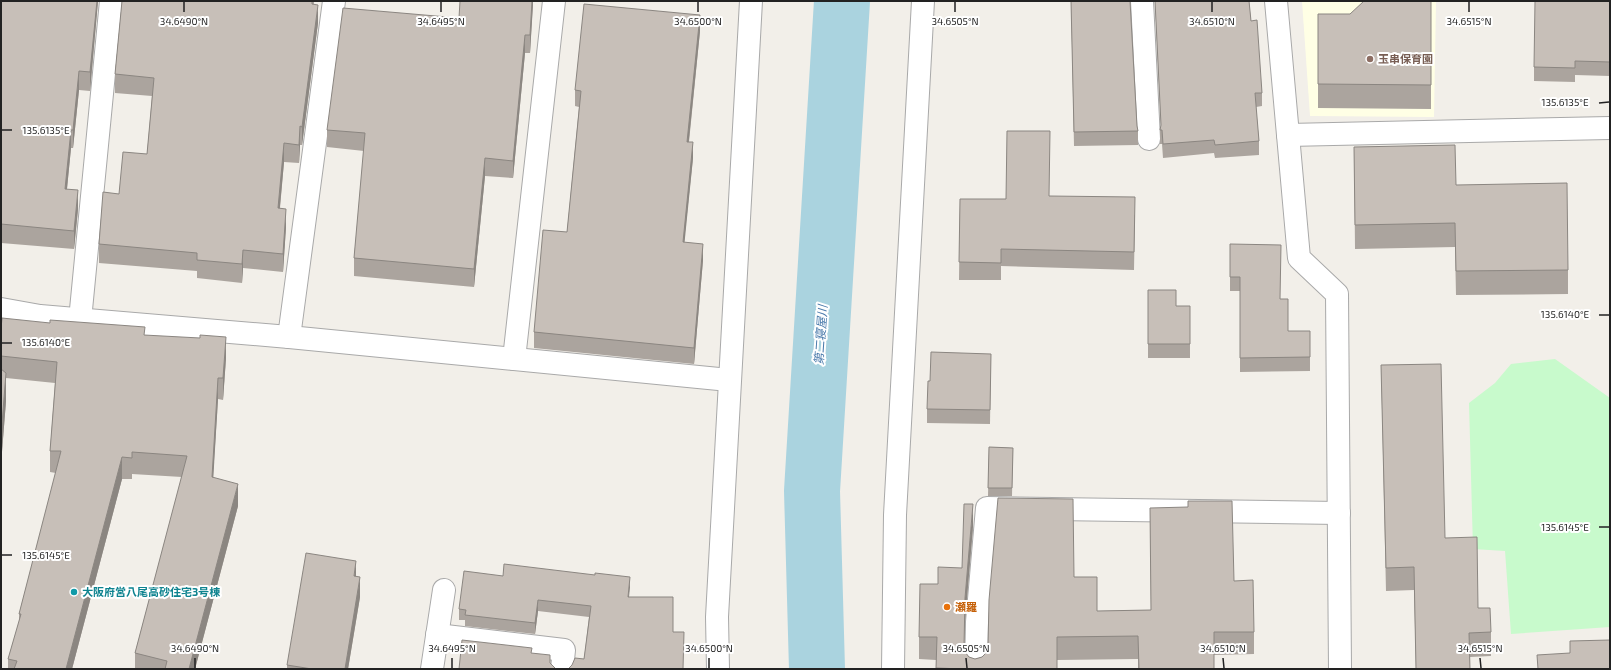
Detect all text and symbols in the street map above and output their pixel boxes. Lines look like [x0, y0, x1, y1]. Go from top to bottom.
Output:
text: 34.6490°N [160, 15, 208, 27]
text: 34.6495°N [417, 15, 465, 27]
text: 34.6500°N [674, 15, 722, 27]
text: 34.6505°N [931, 15, 979, 27]
text: 34.6510°N [1189, 15, 1235, 27]
text: 34.6515°N [1446, 15, 1492, 27]
place label: 玉串保育園 [1378, 52, 1433, 65]
marker: 玉串保育園 [1365, 54, 1375, 64]
text: 135.6135°E [1541, 96, 1589, 108]
text: 135.6135°E [22, 124, 70, 136]
water label: 第二寝屋川 [811, 303, 829, 365]
text: 135.6140°E [1541, 308, 1590, 320]
text: 135.6140°E [22, 336, 71, 348]
text: 135.6145°E [1541, 521, 1589, 533]
text: 135.6145°E [22, 549, 70, 561]
place label: 大阪府営八尾高砂住宅3号棟 [82, 585, 220, 598]
marker: 大阪府営八尾高砂住宅3号棟 [69, 587, 79, 597]
place label: 瀬羅 [955, 600, 977, 613]
marker: 瀬羅 [942, 602, 952, 612]
text: 34.6490°N [171, 642, 219, 654]
text: 34.6495°N [428, 642, 476, 654]
text: 34.6500°N [685, 642, 733, 654]
text: 34.6505°N [942, 642, 990, 654]
text: 34.6510°N [1200, 642, 1246, 654]
text: 34.6515°N [1457, 642, 1503, 654]

